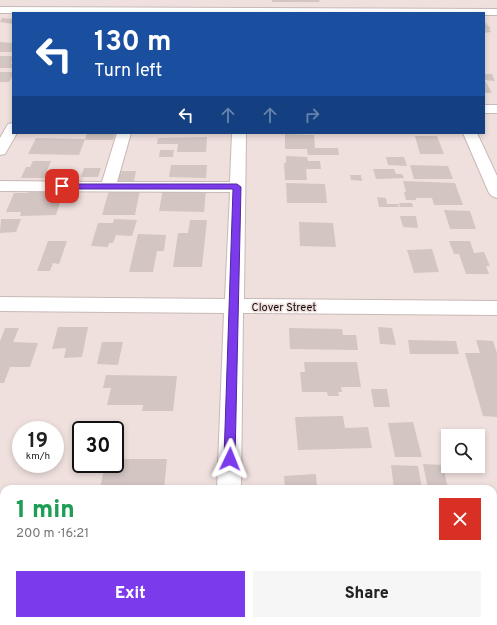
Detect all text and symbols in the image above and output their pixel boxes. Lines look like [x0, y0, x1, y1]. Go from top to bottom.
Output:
text: 130 m [94, 25, 172, 61]
icon: left [28, 28, 80, 80]
text: Turn left [94, 60, 162, 83]
icon: left [175, 104, 197, 126]
icon: ahead [217, 104, 239, 126]
icon: ahead [259, 104, 281, 126]
icon: right [301, 104, 323, 126]
pin [45, 169, 79, 203]
icon: arrive [51, 175, 73, 197]
street label: Clover Street [252, 301, 316, 315]
speed limit sign: 30 [72, 421, 124, 473]
text: 19 [28, 429, 48, 455]
map controls [441, 429, 485, 473]
button: search [441, 429, 485, 473]
position arrow [209, 438, 251, 480]
text: km/h [26, 450, 50, 463]
text: 1 min [16, 496, 75, 526]
button: close [439, 498, 481, 540]
text: 200 m · 16:21 [16, 526, 89, 542]
button: Exit [16, 571, 245, 617]
button: Share [253, 571, 481, 617]

